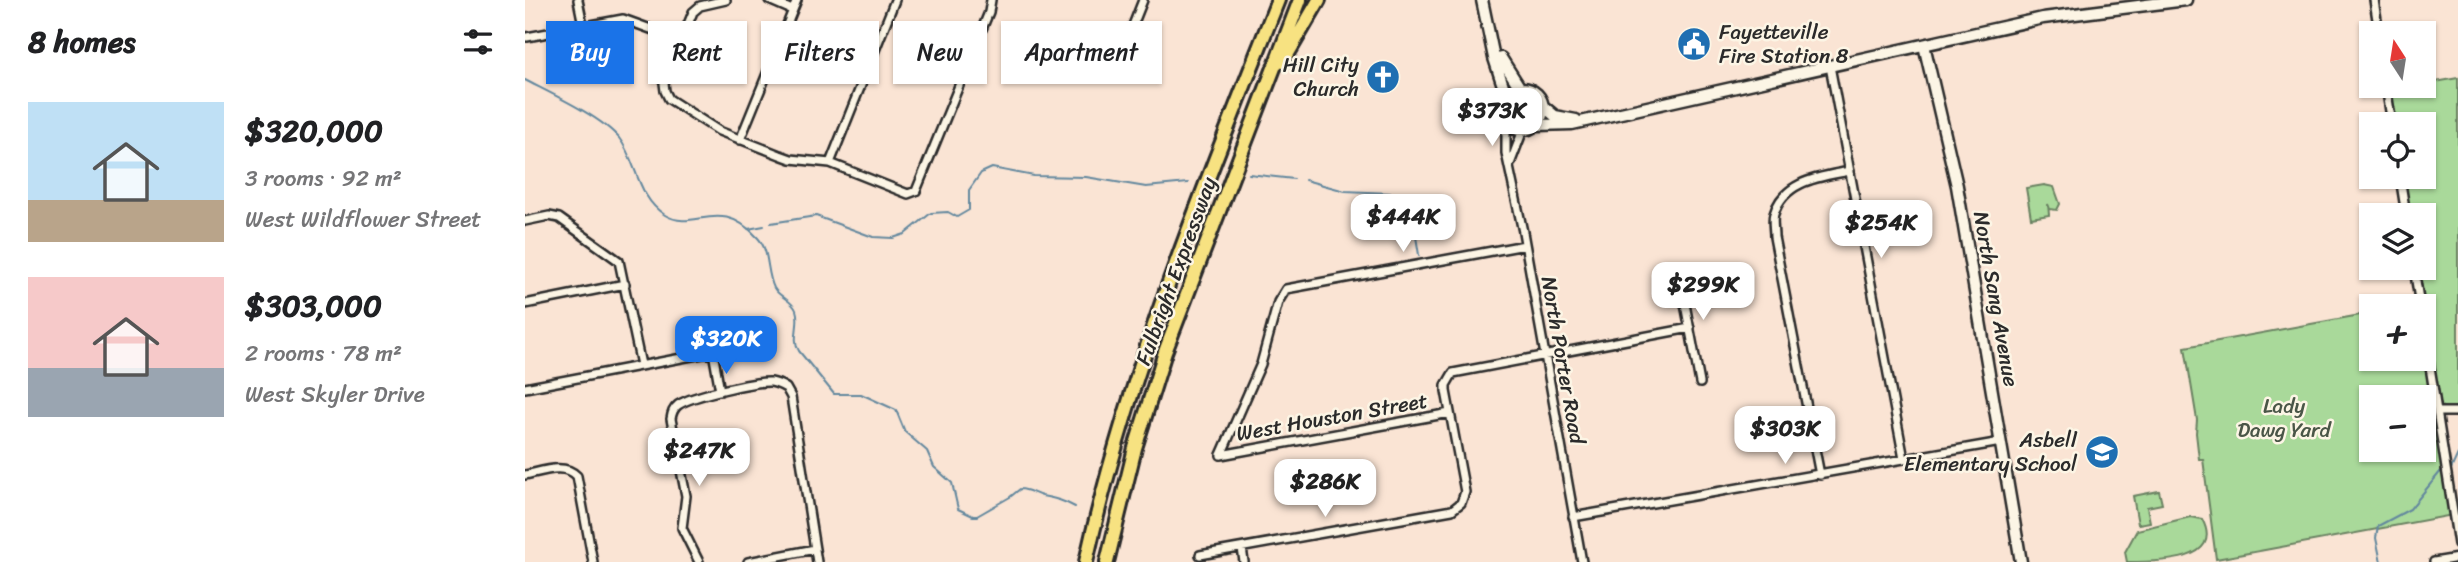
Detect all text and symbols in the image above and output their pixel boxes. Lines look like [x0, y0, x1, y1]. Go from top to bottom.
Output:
place label: Fayetteville Fire Station 8 [1719, 13, 1849, 75]
text: 8 homes [28, 15, 136, 69]
chip: Buy [546, 21, 634, 84]
chip: Rent [648, 21, 747, 84]
chip: Filters [761, 21, 879, 84]
chip: New [893, 21, 987, 84]
chip: Apartment [1001, 21, 1162, 84]
north arrow [2359, 21, 2436, 98]
map controls [2359, 21, 2436, 462]
icon: filters [459, 23, 497, 61]
public building icon: Fayetteville Fire Station 8 [1675, 25, 1713, 63]
place label: Hill City Church [1283, 46, 1359, 108]
church icon: Hill City Church [1364, 58, 1402, 96]
pin: $373K [1443, 88, 1541, 148]
text: $373K [1458, 90, 1526, 131]
text: $320,000 [245, 104, 383, 158]
button: locate [2359, 112, 2436, 189]
icon: home [84, 130, 168, 214]
text: 3 rooms · 92 m² [245, 158, 402, 199]
street label: Fulbright Expressway [1124, 171, 1228, 371]
pin: $444K [1354, 194, 1452, 254]
text: $444K [1367, 196, 1439, 237]
text: West Wildflower Street [245, 199, 481, 240]
pin: $254K [1832, 201, 1930, 260]
text: $254K [1845, 202, 1917, 243]
button: layers [2359, 203, 2436, 280]
street label: North Sang Avenue [1962, 208, 2030, 390]
pin: $299K [1654, 262, 1752, 322]
text: $299K [1668, 264, 1738, 305]
street label: North Porter Road [1530, 273, 1597, 449]
text: $303,000 [245, 279, 382, 333]
button: + [2359, 294, 2436, 371]
icon: home [84, 305, 168, 389]
pin: $320K [677, 316, 775, 376]
text: $320K [691, 318, 761, 359]
text: 2 rooms · 78 m² [245, 333, 402, 374]
text: West Skyler Drive [245, 374, 425, 415]
street label: West Houston Street [1233, 381, 1431, 453]
button: − [2359, 385, 2436, 462]
park label: Lady Dawg Yard [2237, 387, 2333, 449]
pin: $303K [1736, 406, 1834, 466]
text: $303K [1750, 408, 1820, 449]
place label: Asbell Elementary School [1904, 421, 2078, 483]
pin: $247K [650, 428, 748, 488]
text: $247K [664, 430, 734, 471]
school or university icon: Asbell Elementary School [2083, 433, 2121, 471]
pin: $286K [1276, 460, 1374, 519]
text: $286K [1290, 461, 1360, 502]

